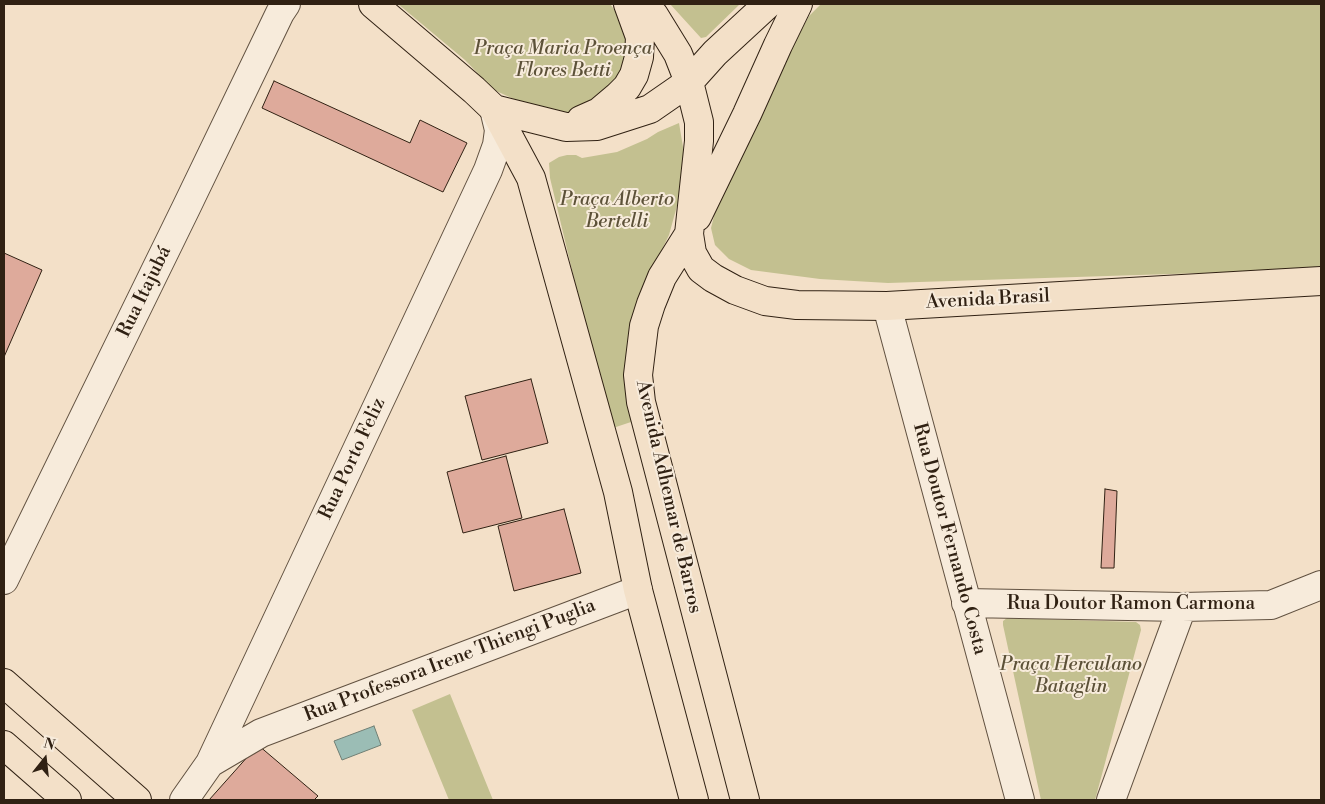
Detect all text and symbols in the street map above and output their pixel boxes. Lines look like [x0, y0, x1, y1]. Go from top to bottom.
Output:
park label: Praça Maria Proença Flores Betti [474, 38, 652, 82]
park label: Praça Alberto Bertelli [560, 189, 674, 233]
street label: Rua Itajubá [113, 243, 177, 341]
street label: Avenida Brasil [925, 285, 1051, 315]
street label: Avenida Adhemar de Barros [630, 378, 706, 616]
street label: Rua Porto Feliz [315, 395, 391, 523]
street label: Rua Doutor Fernando Costa [907, 421, 991, 657]
street label: Rua Doutor Ramon Carmona [1007, 593, 1255, 615]
street label: Rua Professora Irene Thiengi Puglia [301, 595, 599, 727]
park label: Praça Herculano Bataglin [1000, 654, 1142, 698]
north arrow [20, 734, 70, 784]
text: N [41, 734, 57, 755]

